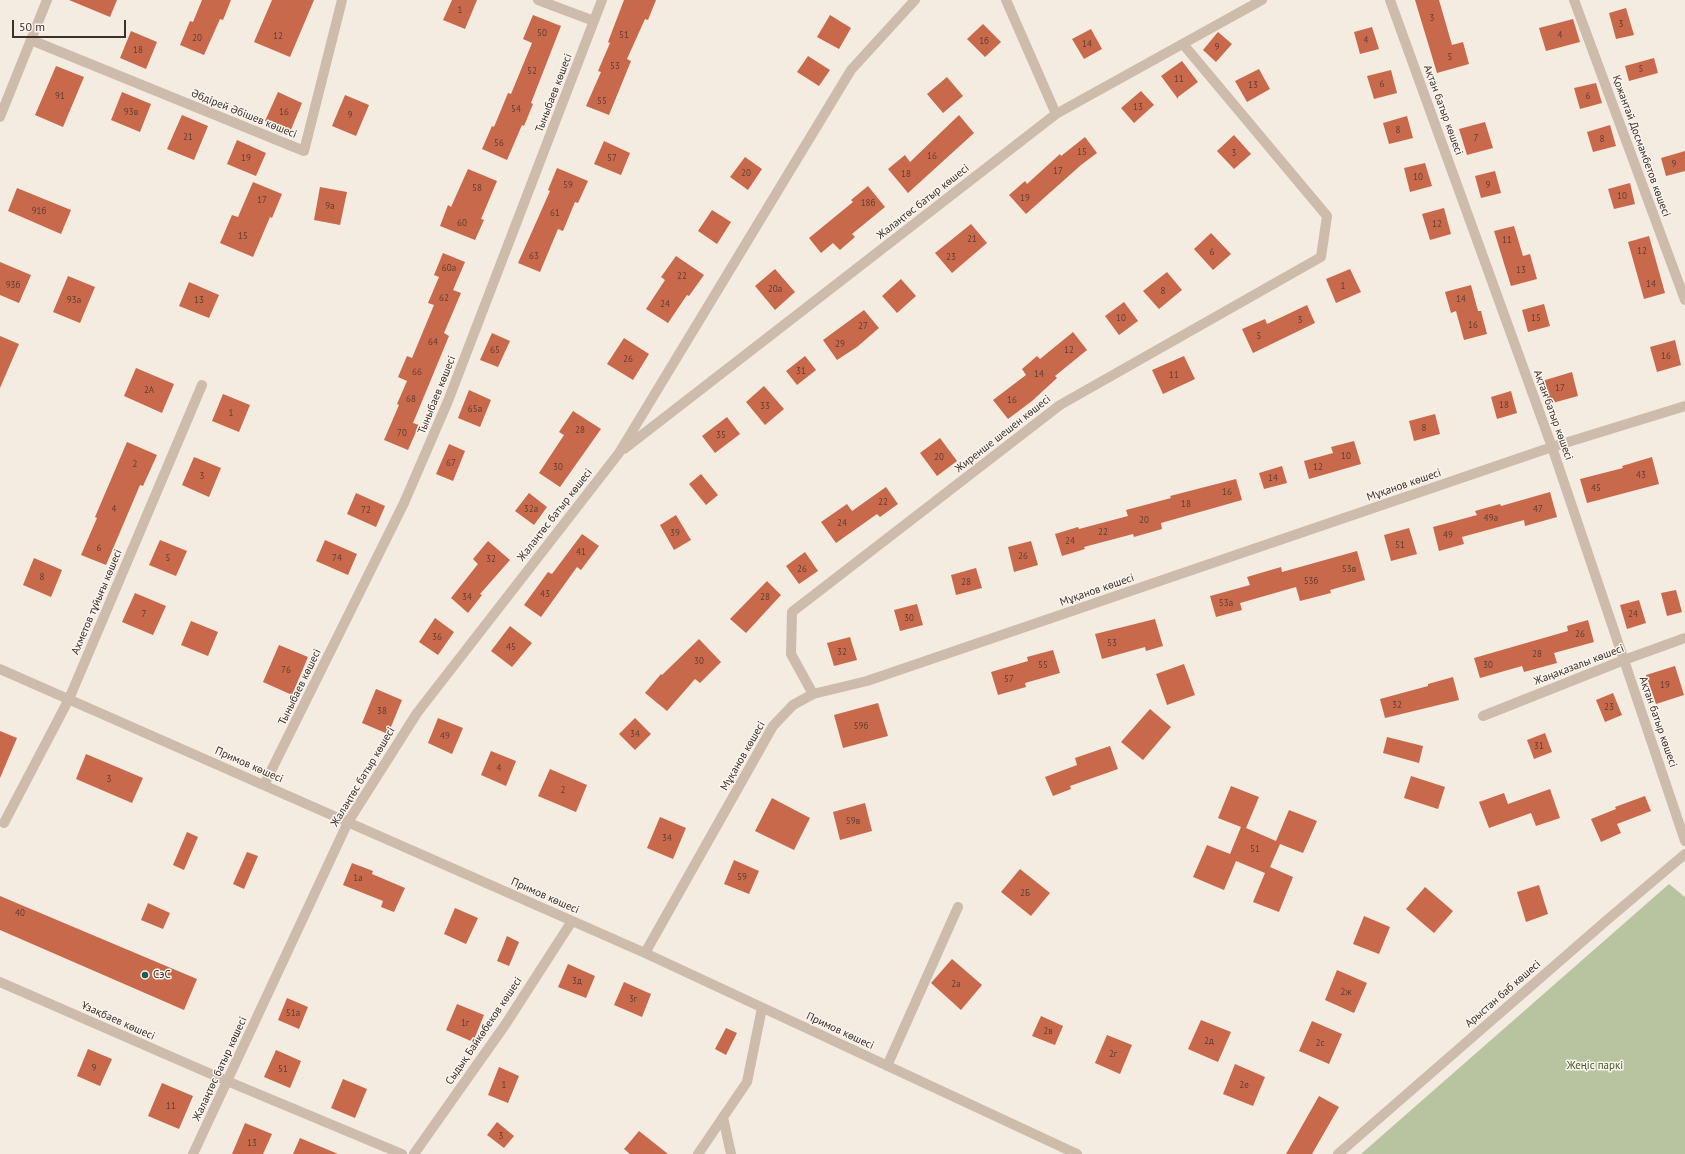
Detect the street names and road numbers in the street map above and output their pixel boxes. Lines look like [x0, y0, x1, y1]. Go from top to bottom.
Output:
street label: Тыныбаев көшесі [533, 52, 575, 134]
street label: Ақтан батыр көшесі [1421, 63, 1465, 157]
street label: Қожантай Досмамбетов көшесі [1609, 73, 1673, 219]
street label: Әбдірей Әбішев көшесі [189, 87, 299, 141]
street label: Жалаңтөс батыр көшесі [874, 162, 972, 242]
street label: Тыныбаев көшесі [415, 354, 459, 436]
street label: Ақтан батыр көшесі [1531, 368, 1575, 462]
street label: Жиренше шешен көшесі [953, 393, 1053, 475]
street label: Жалаңтөс батыр көшесі [515, 466, 595, 564]
street label: Мұқанов көшесі [1365, 466, 1443, 504]
street label: Ахметов тұйығы көшесі [69, 547, 125, 657]
street label: Мұқанов көшесі [1058, 571, 1136, 609]
street label: Жаңақазалы көшесі [1532, 642, 1626, 688]
street label: Тыныбаев көшесі [276, 647, 324, 727]
street label: Ақтан батыр көшесі [1636, 675, 1680, 769]
street label: Мұқанов көшесі [718, 719, 768, 793]
street label: Жалаңтөс батыр көшесі [328, 725, 398, 829]
street label: Примов көшесі [213, 744, 285, 786]
street label: Примов көшесі [509, 875, 581, 917]
street label: Арыстан баб көшесі [1463, 958, 1543, 1030]
street label: Сыдық Байкөбеков көшесі [443, 975, 525, 1087]
street label: Ұзақбаев көшесі [79, 999, 157, 1043]
street label: Примов көшесі [804, 1010, 876, 1052]
street label: Жалаңтөс батыр көшесі [190, 1015, 250, 1123]

